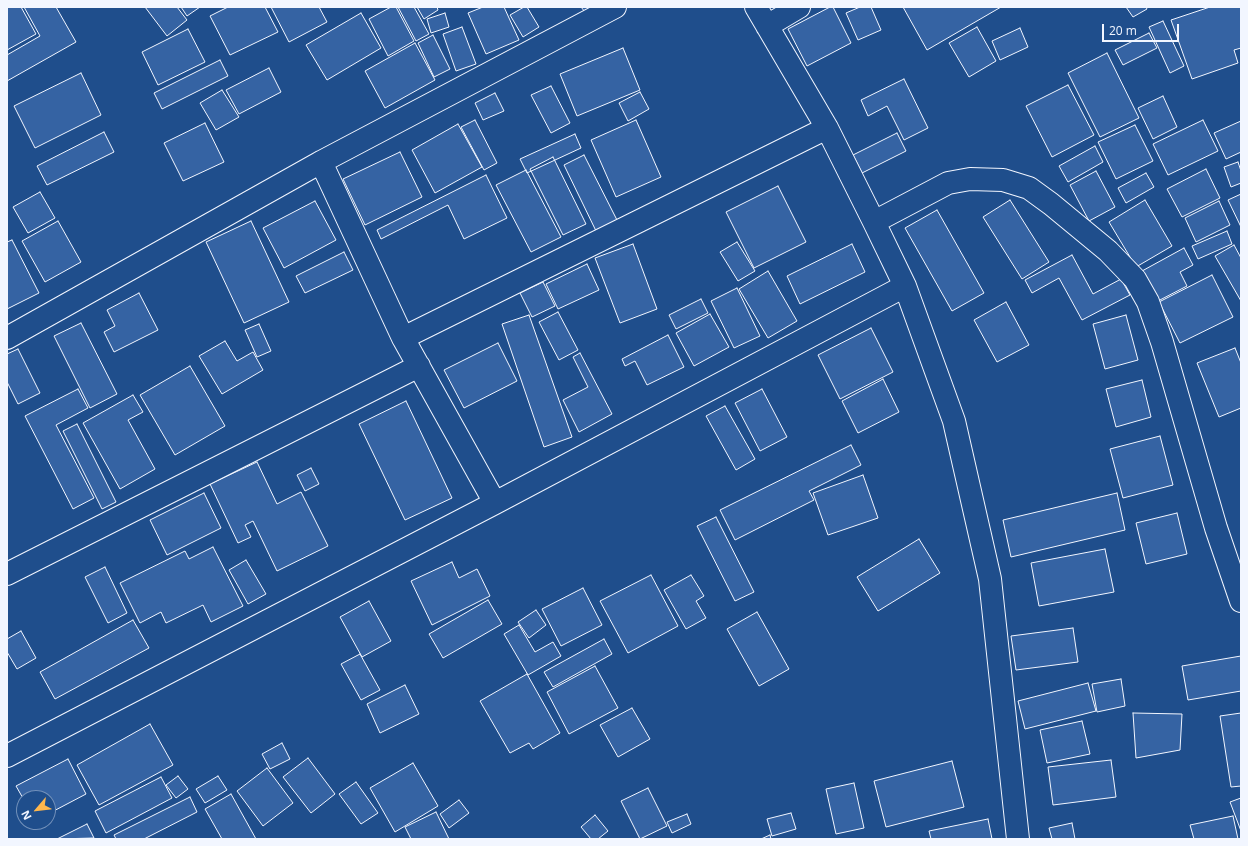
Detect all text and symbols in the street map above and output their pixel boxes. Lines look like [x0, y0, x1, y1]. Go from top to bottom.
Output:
scale bar [1104, 16, 1181, 42]
text: 20 m [1109, 22, 1137, 39]
north arrow [16, 790, 56, 830]
text: N [17, 808, 35, 823]

